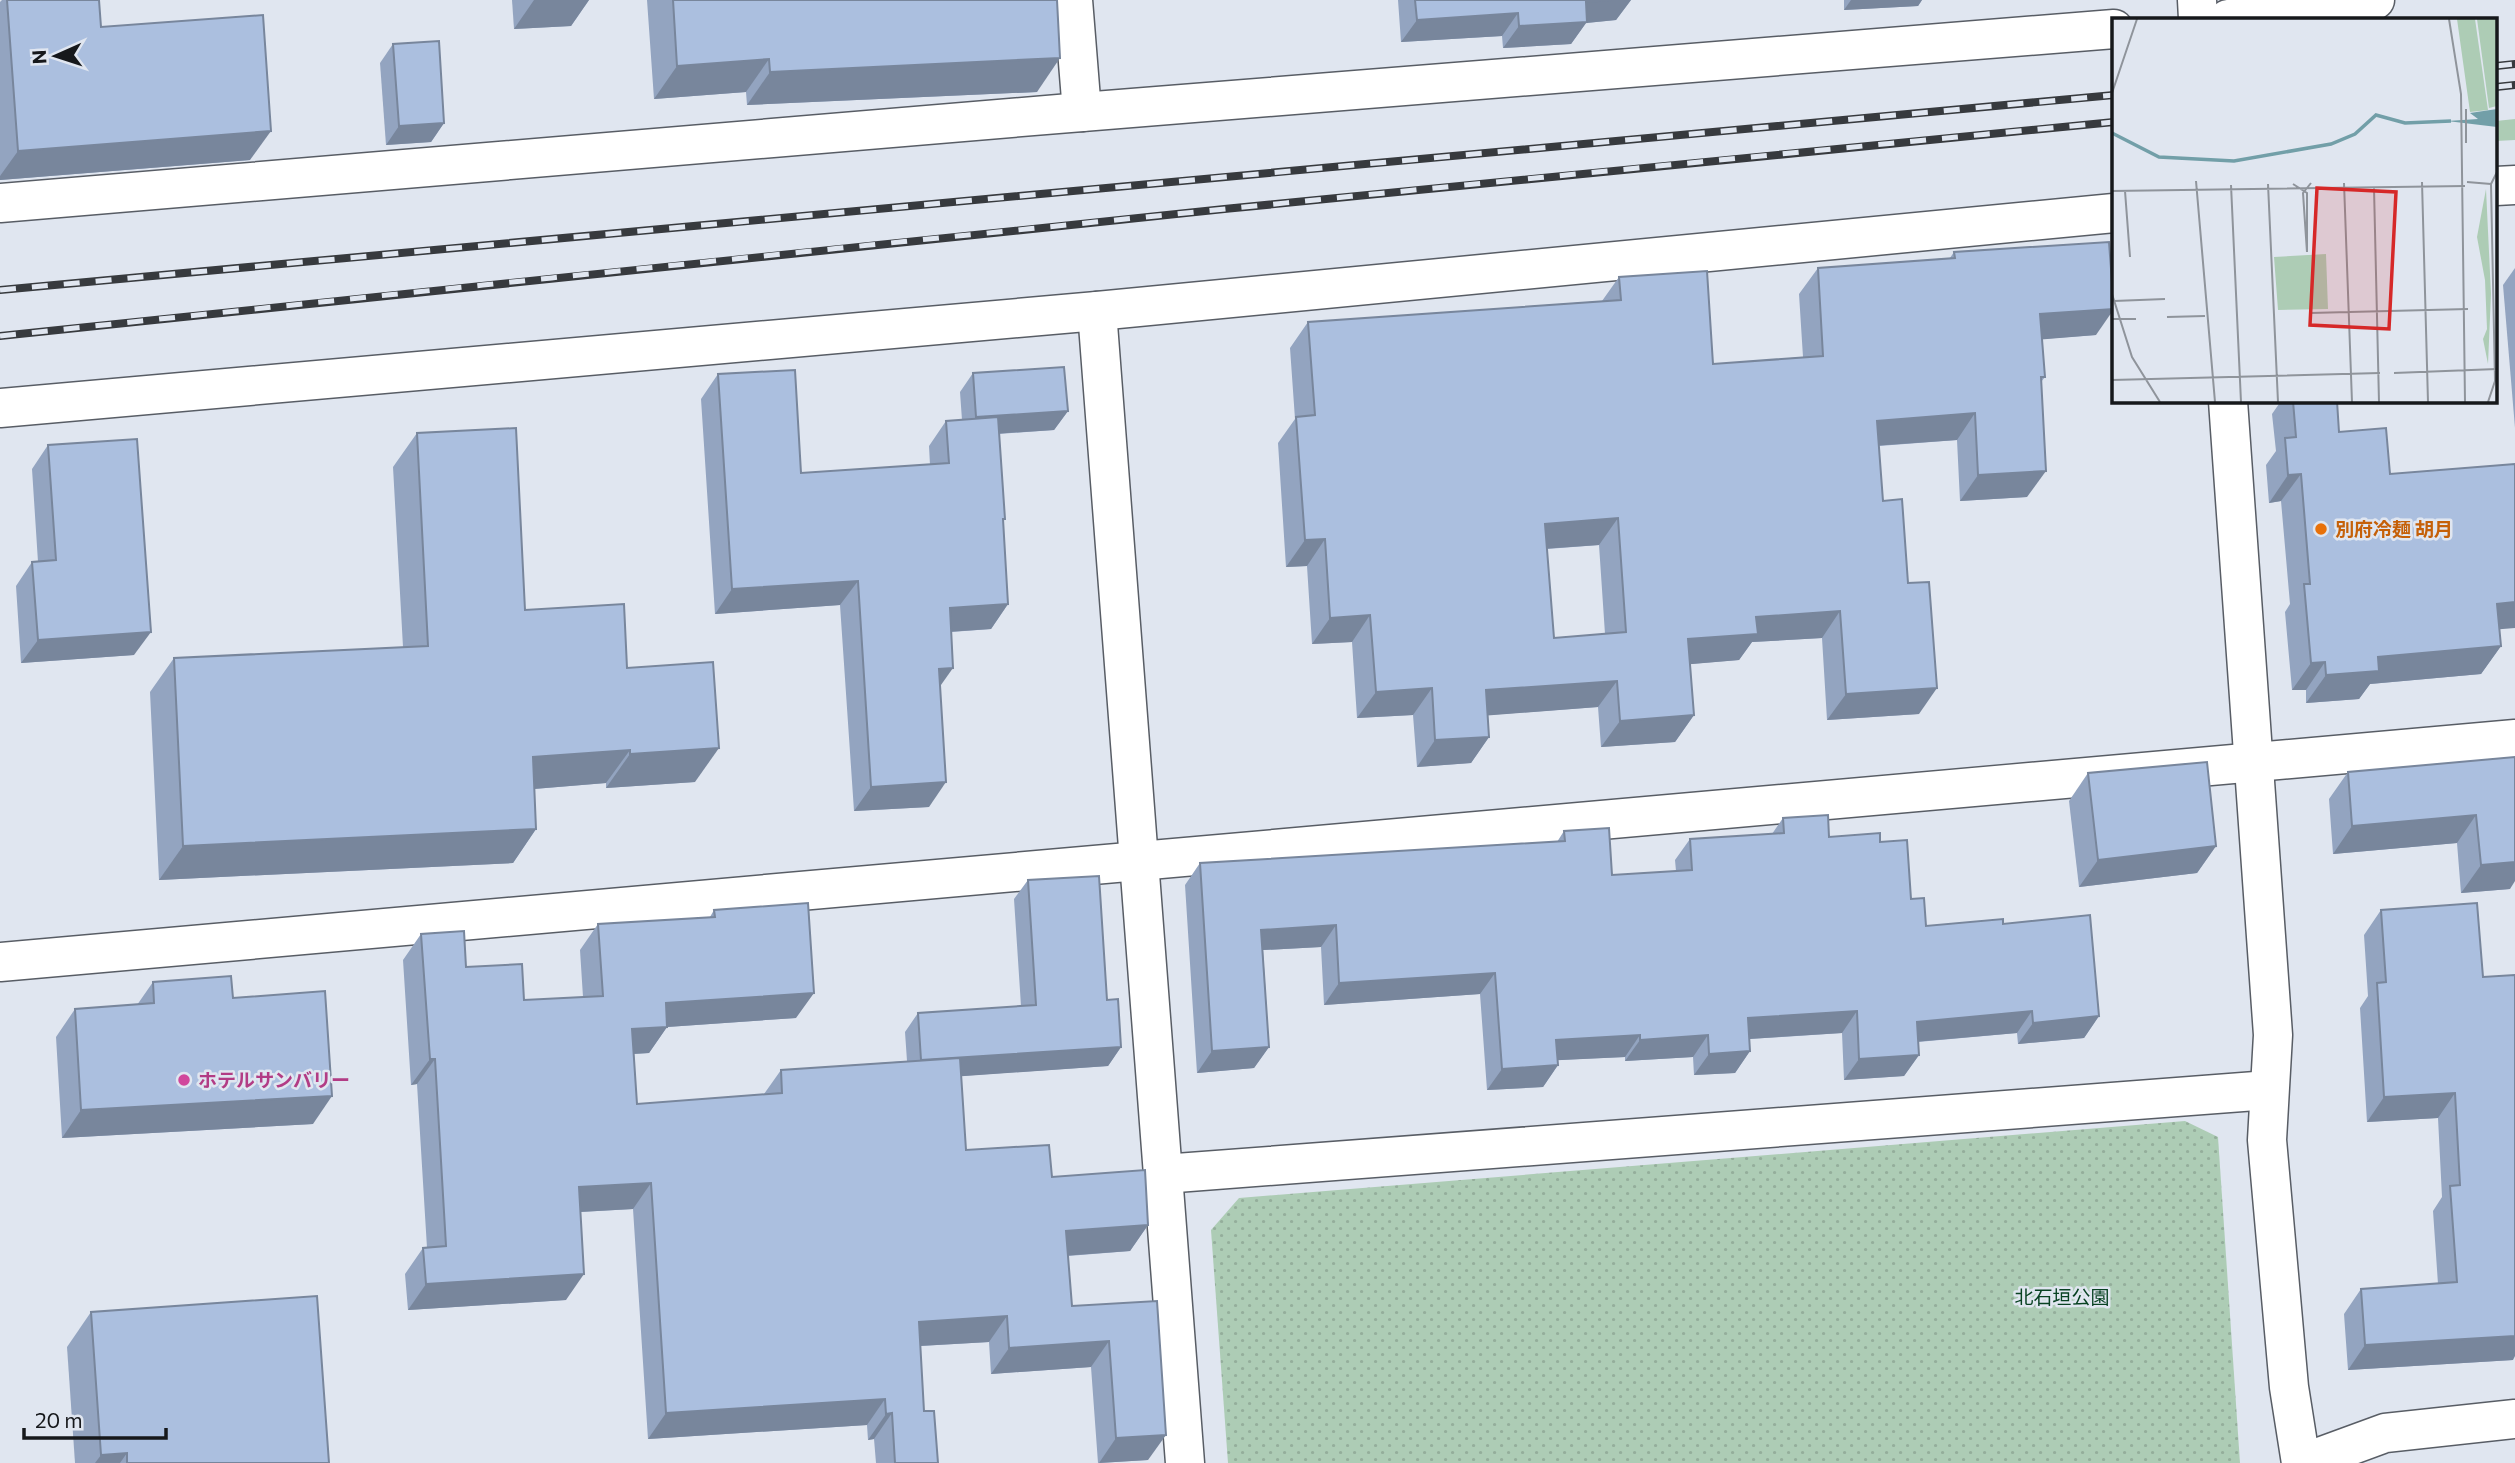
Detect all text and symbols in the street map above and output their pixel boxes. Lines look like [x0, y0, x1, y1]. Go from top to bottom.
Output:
inset map [2112, 18, 2498, 402]
north arrow [21, 21, 91, 91]
text: N [27, 49, 50, 65]
place label: 別府冷麺 胡月 [2335, 517, 2453, 540]
marker: 別府冷麺 胡月 [2313, 521, 2329, 537]
place label: ホテルサンバリー [198, 1068, 350, 1091]
marker: ホテルサンバリー [176, 1072, 192, 1088]
park label: 北石垣公園 [2014, 1285, 2110, 1308]
scale bar [24, 1396, 166, 1440]
text: 20 m [35, 1407, 83, 1432]

